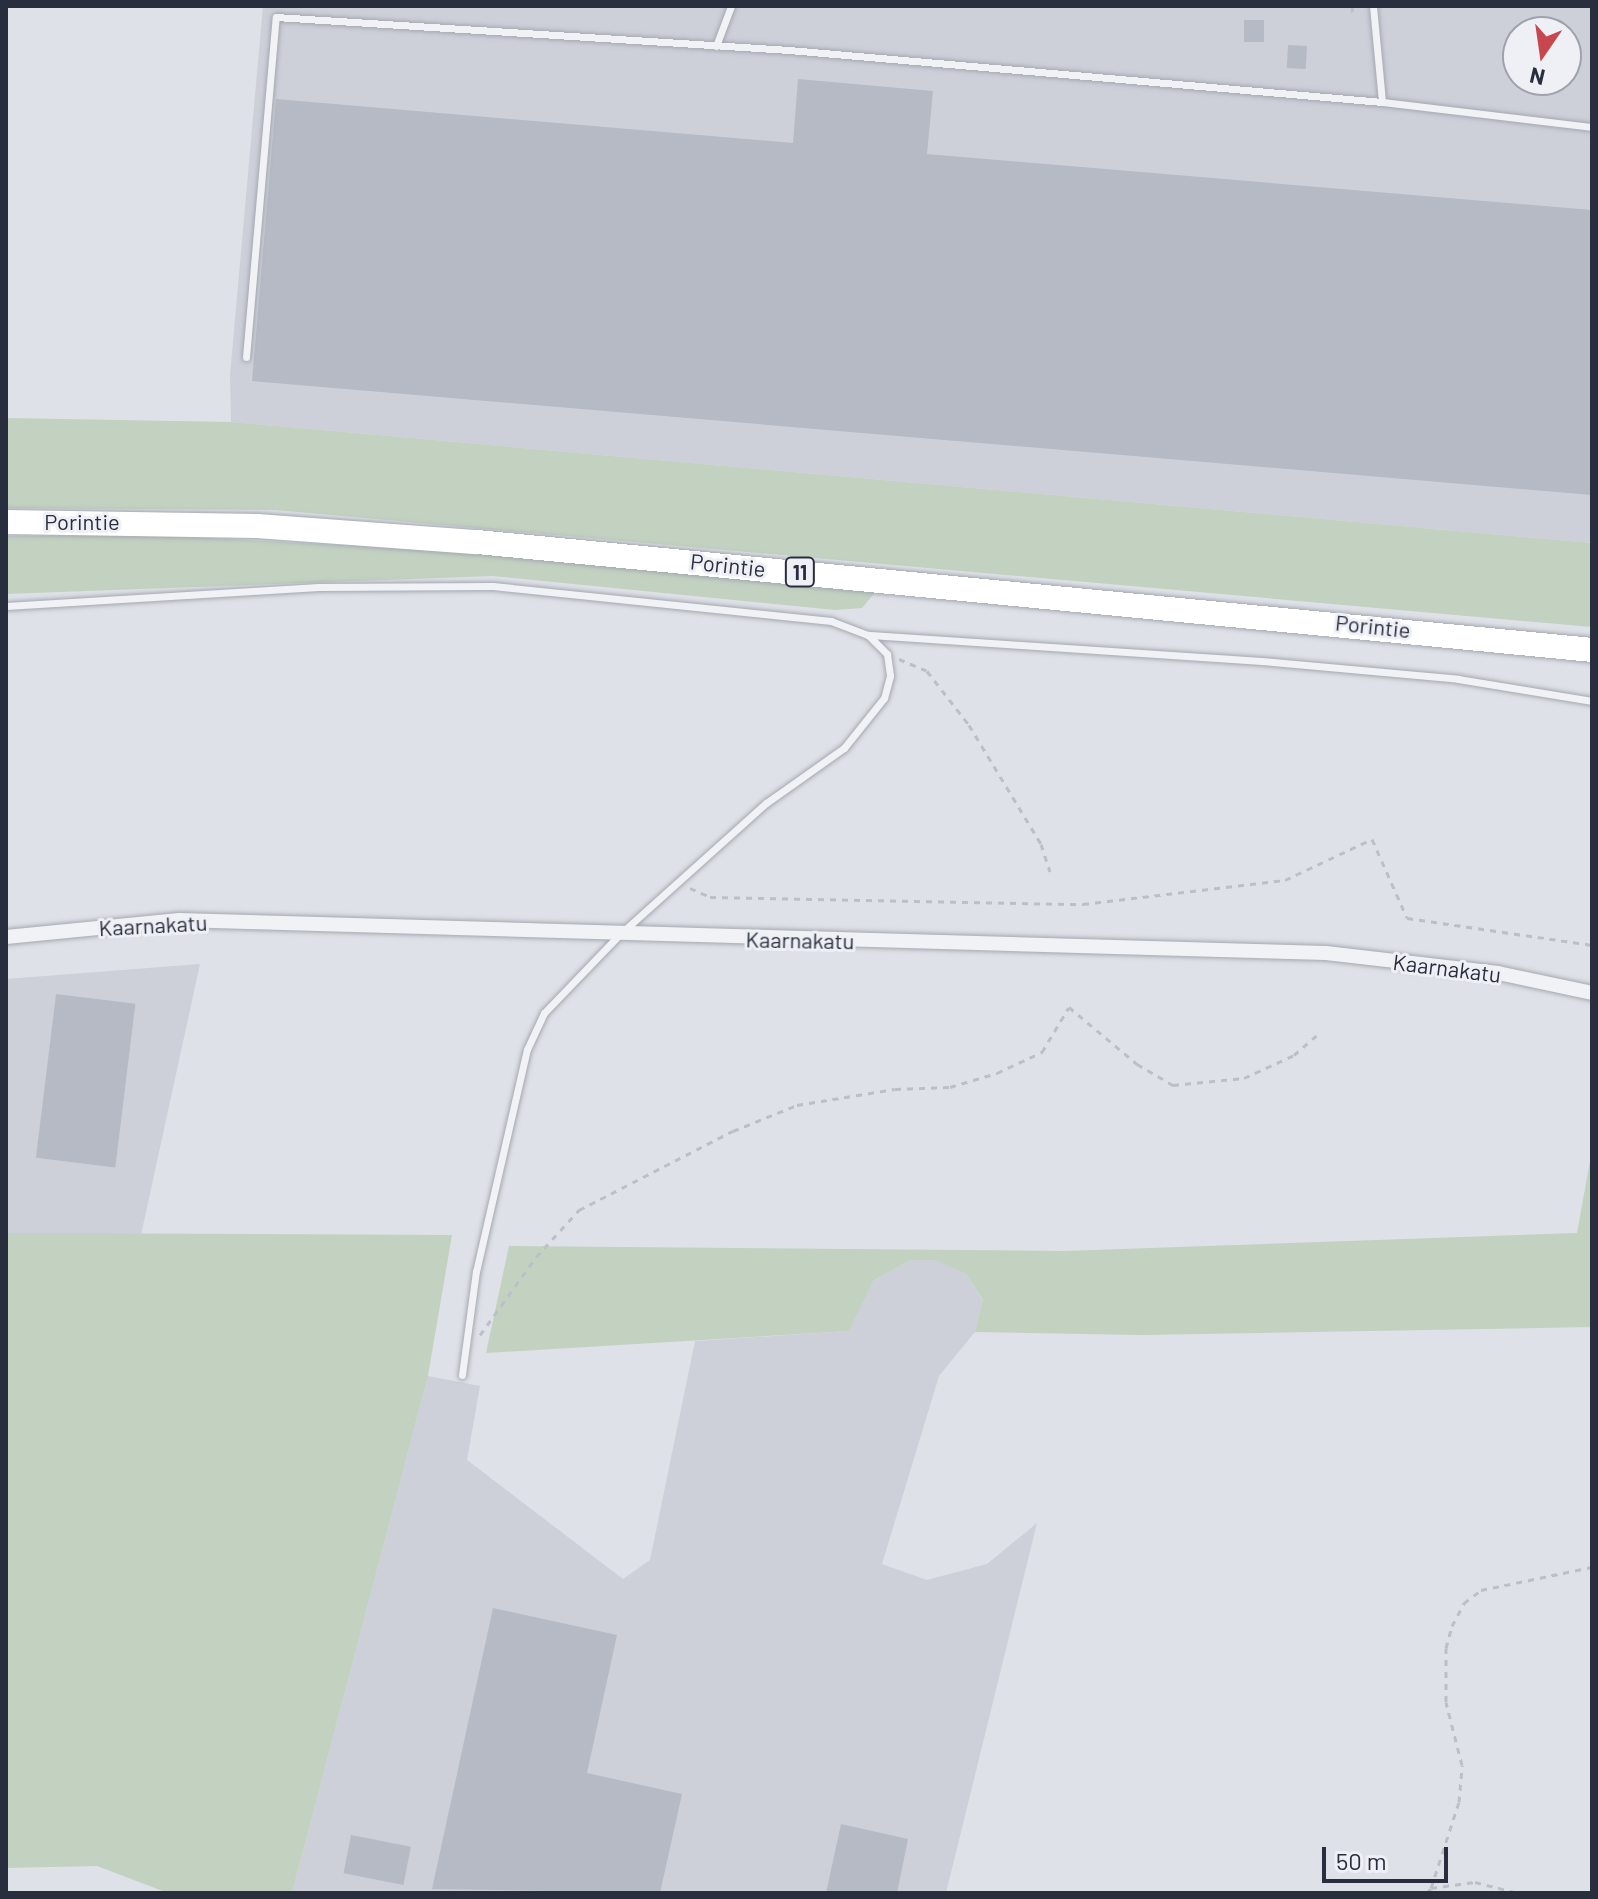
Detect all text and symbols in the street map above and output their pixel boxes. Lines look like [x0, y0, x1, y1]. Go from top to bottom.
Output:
north arrow [1502, 16, 1582, 96]
text: N [1527, 63, 1547, 92]
street label: Porintie [44, 509, 120, 535]
street label: Porintie [689, 548, 767, 582]
road number: 11 [784, 556, 816, 588]
street label: Porintie [1334, 609, 1412, 643]
street label: Kaarnakatu [98, 909, 208, 941]
street label: Kaarnakatu [745, 926, 855, 954]
street label: Kaarnakatu [1391, 948, 1503, 988]
scale bar [1326, 1831, 1452, 1881]
text: 50 m [1336, 1846, 1387, 1875]

